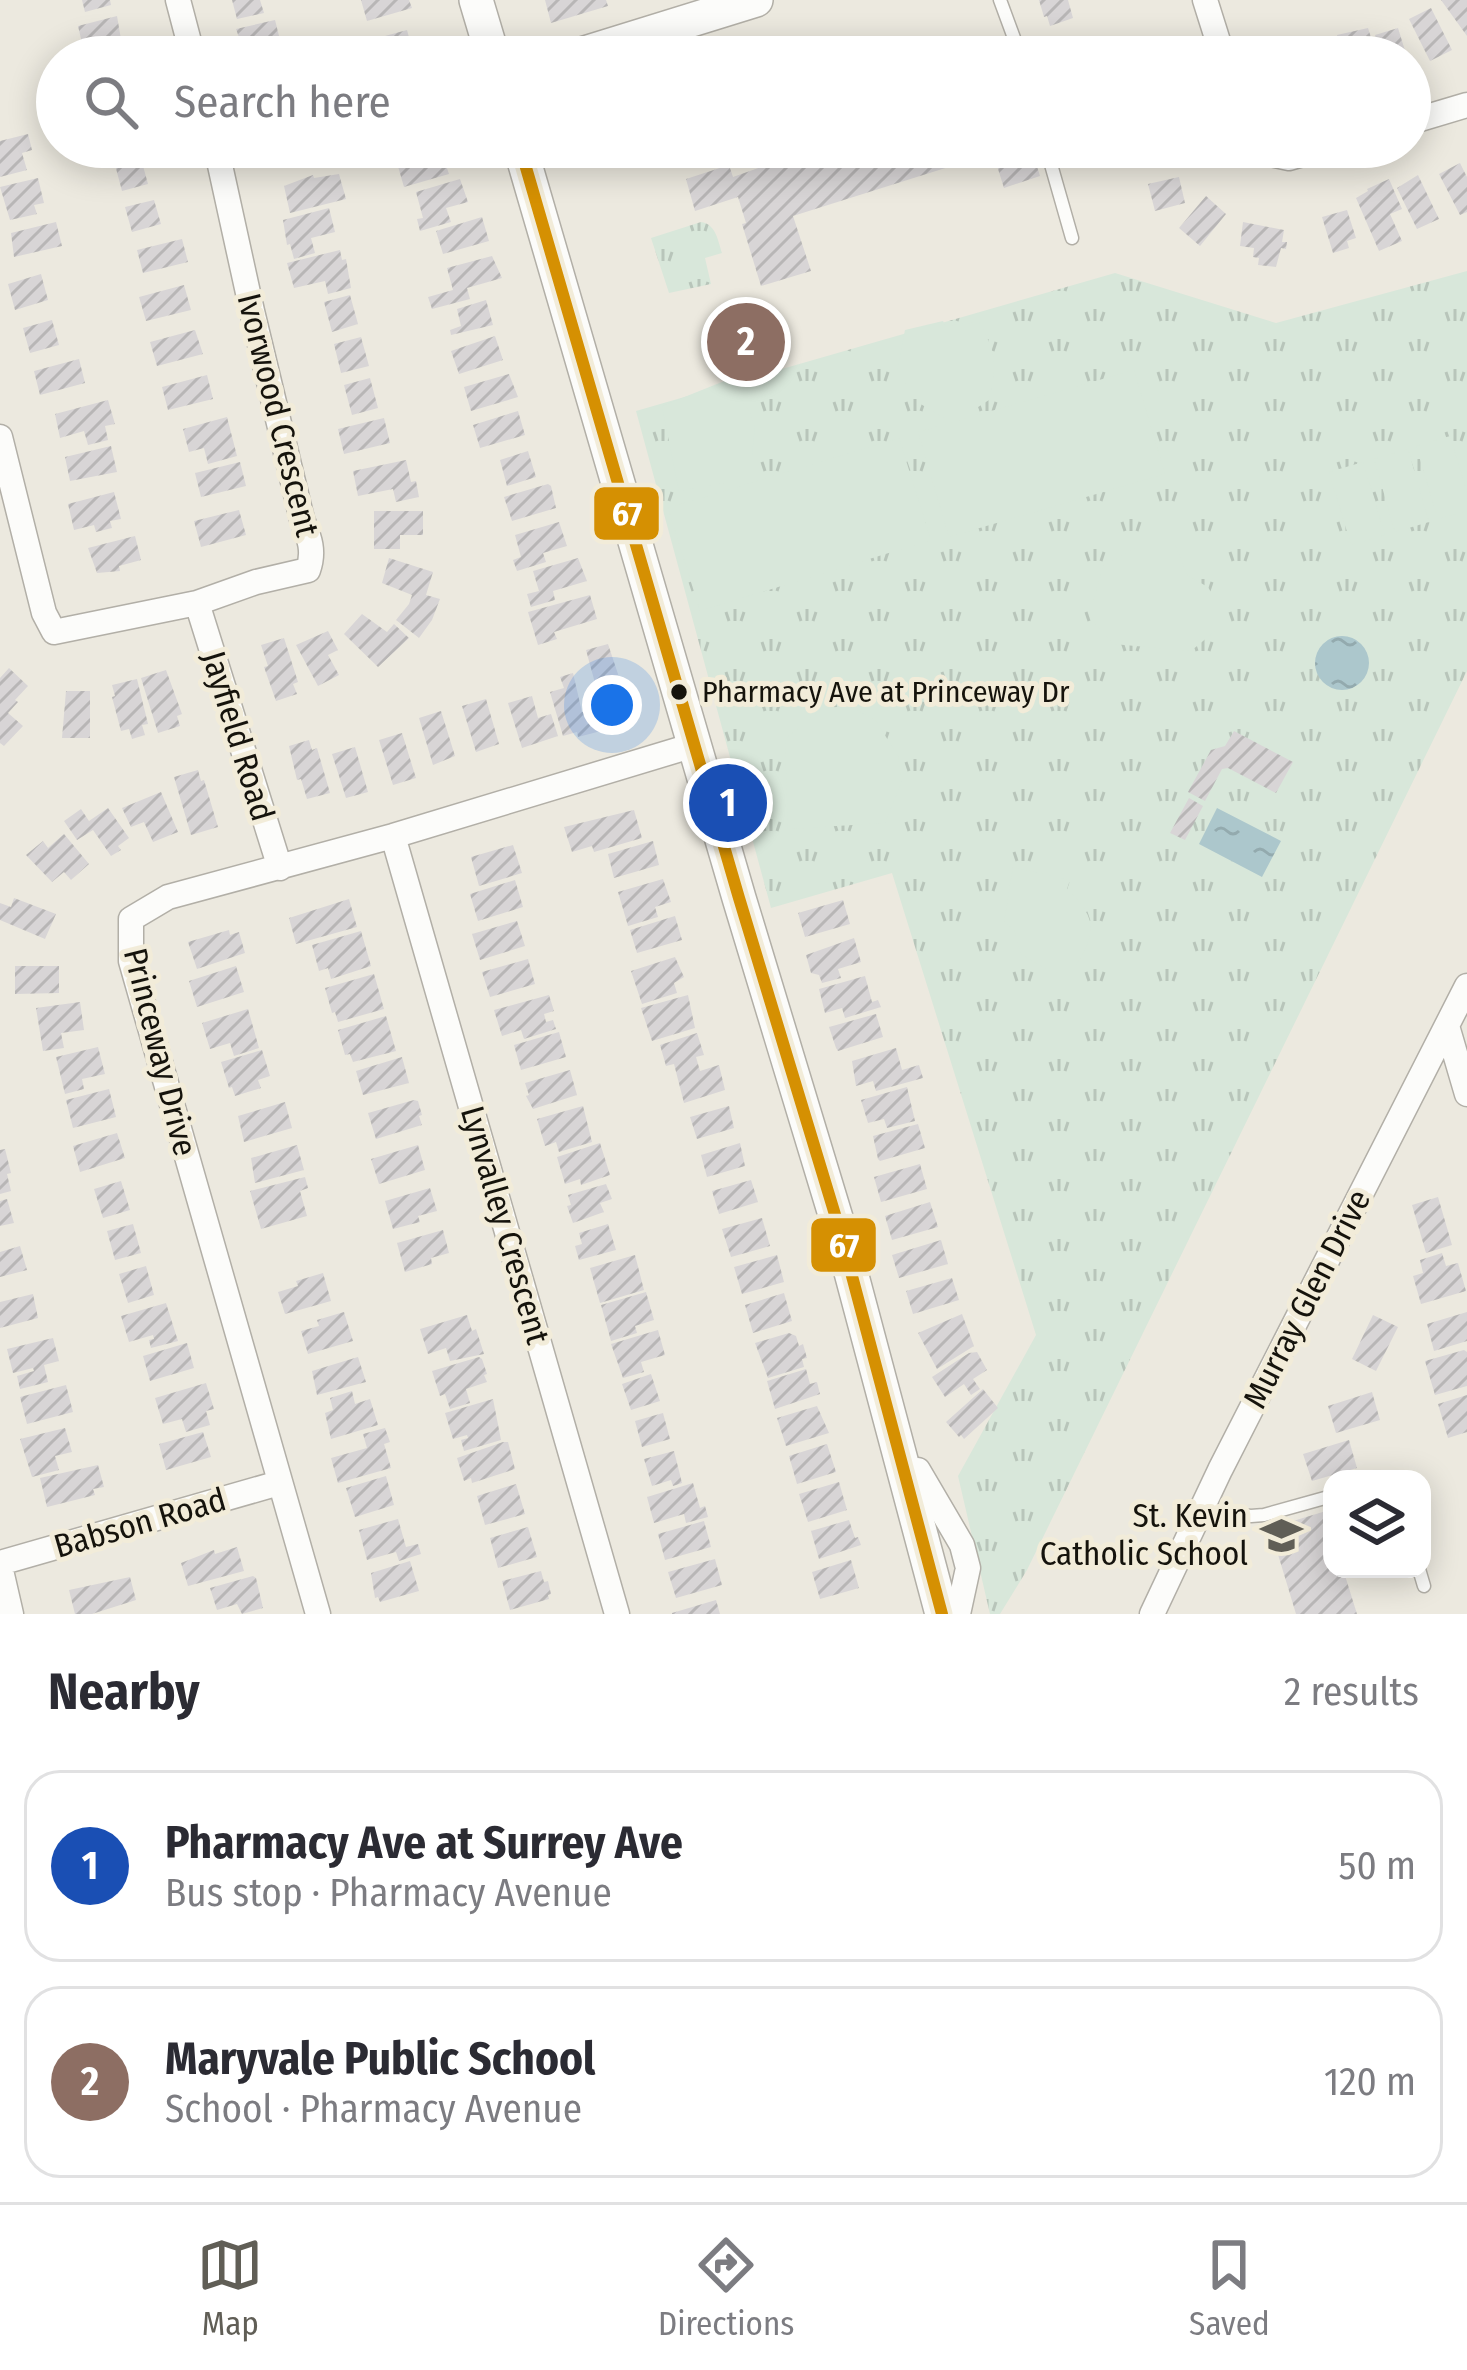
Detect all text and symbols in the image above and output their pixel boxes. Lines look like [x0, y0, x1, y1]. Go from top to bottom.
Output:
search box [36, 36, 1431, 168]
icon: search [78, 69, 144, 135]
text: Search here [174, 75, 391, 129]
street label: Ivorwood Crescent [228, 289, 328, 541]
pin: 2 [707, 297, 785, 387]
line badge: 67 [592, 485, 661, 542]
text: 67 [612, 494, 642, 534]
street label: Jayfield Road [193, 646, 283, 826]
place label: Pharmacy Ave at Princeway Dr [702, 674, 1070, 710]
your location [582, 675, 642, 735]
marker: Pharmacy Ave at Princeway Dr [668, 681, 690, 703]
pin: 1 [689, 758, 767, 848]
street label: Princeway Drive [115, 944, 205, 1160]
street label: Lynvalley Crescent [452, 1101, 558, 1349]
street label: Murray Glen Drive [1235, 1183, 1379, 1415]
line badge: 67 [809, 1216, 878, 1274]
text: 67 [829, 1226, 859, 1266]
map controls [1323, 1470, 1431, 1578]
button: layers [1323, 1470, 1431, 1578]
street label: Babson Road [50, 1479, 230, 1567]
place label: St. Kevin Catholic School [1040, 1496, 1248, 1574]
school or university icon: St. Kevin Catholic School [1259, 1512, 1305, 1558]
text: Nearby [48, 1661, 200, 1723]
text: 2 results [1284, 1669, 1419, 1715]
text: Pharmacy Ave at Surrey Ave [165, 1816, 683, 1870]
text: 1 [82, 1843, 98, 1889]
text: 50 m [1339, 1843, 1416, 1889]
text: Bus stop · Pharmacy Avenue [165, 1870, 612, 1916]
text: Maryvale Public School [165, 2032, 595, 2086]
text: 2 [81, 2059, 99, 2105]
text: 120 m [1324, 2059, 1416, 2105]
text: School · Pharmacy Avenue [165, 2086, 582, 2132]
tab: Map [197, 2232, 263, 2344]
tab: Directions [658, 2232, 794, 2344]
tab: Saved [1189, 2232, 1270, 2344]

